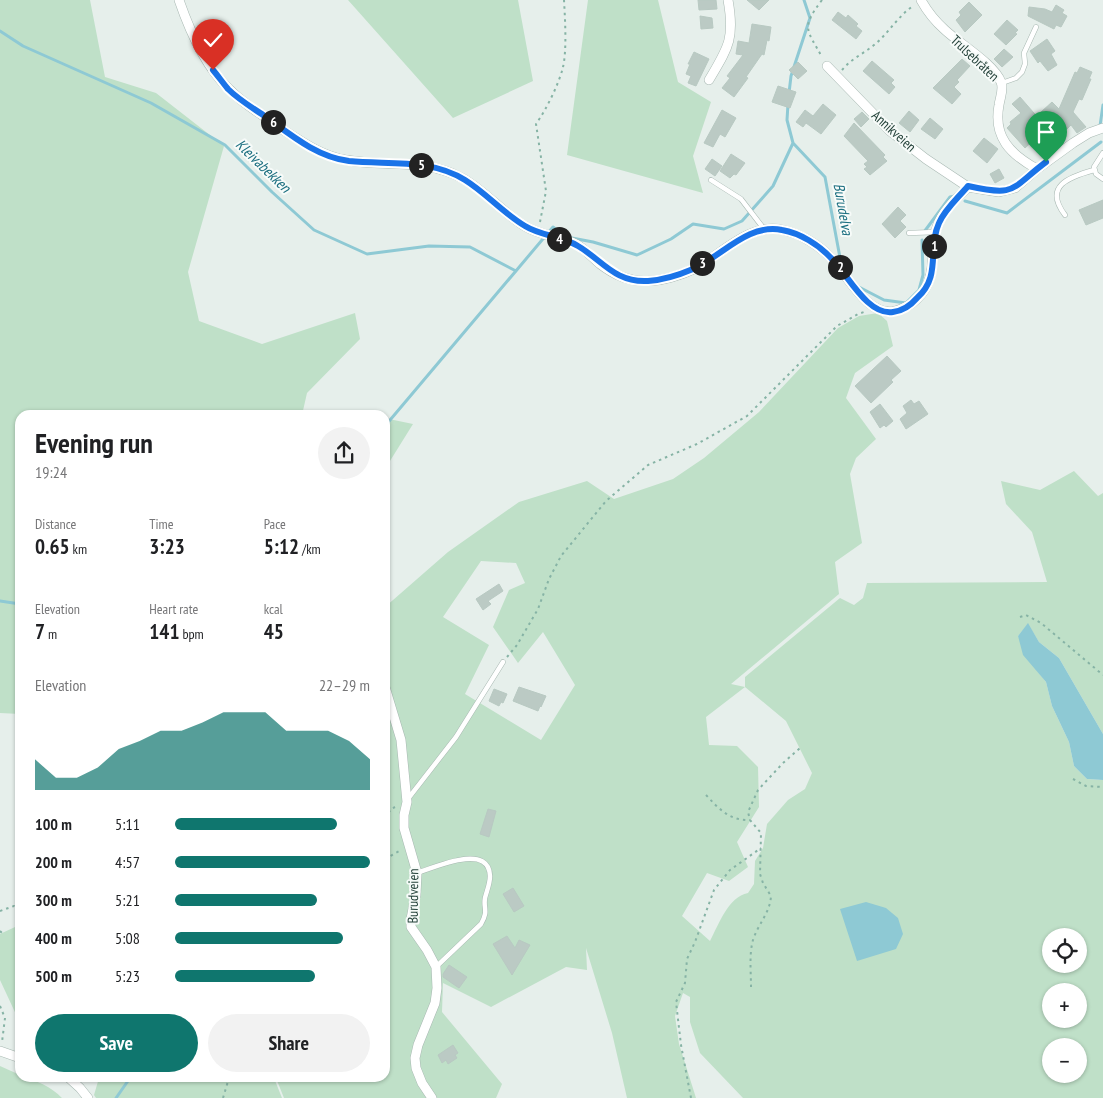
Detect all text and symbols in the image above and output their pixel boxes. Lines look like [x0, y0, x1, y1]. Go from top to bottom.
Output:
pin [192, 19, 234, 70]
icon: check [199, 26, 227, 54]
street label: Trulsebråten [947, 31, 1003, 85]
street label: Annikveien [868, 106, 920, 156]
pin: 6 [260, 110, 286, 134]
pin [1025, 111, 1067, 162]
text: 6 [270, 113, 277, 131]
icon: arrive [1032, 118, 1060, 146]
water label: Kleivabekken [232, 135, 296, 197]
pin: 5 [408, 152, 434, 178]
text: 5 [418, 156, 425, 174]
water label: Burudelva [830, 182, 858, 237]
pin: 4 [546, 226, 572, 252]
text: 4 [556, 230, 563, 248]
pin: 1 [922, 234, 946, 258]
text: 1 [931, 237, 938, 255]
pin: 3 [690, 250, 714, 276]
text: 3 [699, 254, 706, 272]
pin: 2 [828, 254, 852, 280]
text: 2 [837, 258, 844, 276]
text: Evening run [35, 424, 153, 461]
button: share [318, 427, 370, 479]
text: 19:24 [35, 462, 67, 482]
text: Distance [35, 515, 76, 533]
text: Time [149, 515, 174, 533]
text: Pace [264, 515, 286, 533]
text: 0.65 [35, 533, 70, 560]
text: 3:23 [149, 533, 185, 560]
text: 5:12 [264, 533, 299, 560]
text: km [70, 540, 87, 558]
text: /km [299, 540, 321, 558]
text: Elevation [35, 600, 80, 618]
text: Heart rate [149, 600, 198, 618]
text: kcal [264, 600, 283, 618]
text: 7 [35, 618, 45, 645]
text: 141 [149, 618, 179, 645]
text: 45 [264, 618, 284, 645]
text: m [45, 625, 57, 643]
text: bpm [179, 625, 204, 643]
text: Elevation [35, 675, 86, 695]
text: 22–29 m [319, 675, 370, 695]
text: 100 m [35, 814, 72, 834]
text: 5:11 [115, 814, 140, 834]
text: 200 m [35, 852, 72, 872]
text: 4:57 [115, 852, 140, 872]
street label: Burudveien [404, 868, 422, 924]
text: 300 m [35, 890, 72, 910]
text: 5:21 [115, 890, 140, 910]
text: 400 m [35, 928, 72, 948]
text: 5:08 [115, 928, 140, 948]
map controls [1042, 928, 1087, 1083]
button: locate [1042, 928, 1087, 973]
text: 500 m [35, 966, 72, 986]
text: 5:23 [115, 966, 140, 986]
button: + [1042, 983, 1087, 1028]
button: Save [35, 1014, 198, 1072]
button: Share [208, 1014, 370, 1072]
button: − [1042, 1038, 1087, 1083]

